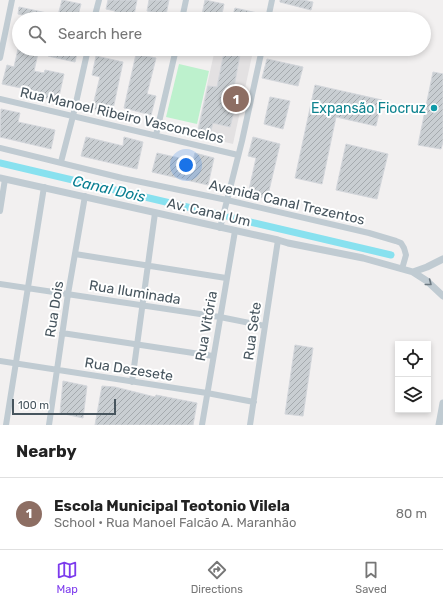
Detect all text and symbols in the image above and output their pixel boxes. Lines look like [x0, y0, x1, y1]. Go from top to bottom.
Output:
search box [12, 12, 431, 56]
icon: search [26, 23, 48, 45]
text: Search here [58, 25, 142, 43]
street label: Rua Manoel Ribeiro Vasconcelos [18, 84, 226, 147]
pin: 1 [223, 84, 249, 114]
place label: Expansão Fiocruz [311, 100, 426, 117]
marker: Expansão Fiocruz [429, 103, 439, 113]
your location [176, 155, 196, 175]
water label: Canal Dois [71, 172, 148, 206]
street label: Avenida Canal Trezentos [207, 176, 366, 229]
street label: Av. Canal Um [165, 195, 252, 230]
street label: Rua Iluminada [88, 277, 182, 308]
one-way arrow [424, 278, 431, 285]
street label: Rua Dois [42, 280, 67, 339]
street label: Rua Vitória [192, 290, 221, 362]
street label: Rua Sete [240, 301, 265, 361]
map controls [395, 341, 431, 413]
button: locate [395, 341, 431, 377]
street label: Rua Dezesete [83, 354, 175, 385]
button: layers [395, 377, 431, 413]
scale bar [12, 397, 116, 416]
text: 100 m [18, 399, 49, 412]
text: Nearby [16, 441, 77, 461]
text: Escola Municipal Teotonio Vilela [54, 497, 290, 515]
text: 1 [26, 506, 32, 521]
text: 80 m [396, 506, 427, 521]
text: School · Rua Manoel Falcão A. Maranhão [54, 515, 296, 530]
tab: Map [56, 559, 78, 596]
tab: Directions [191, 559, 243, 596]
tab: Saved [355, 559, 387, 596]

